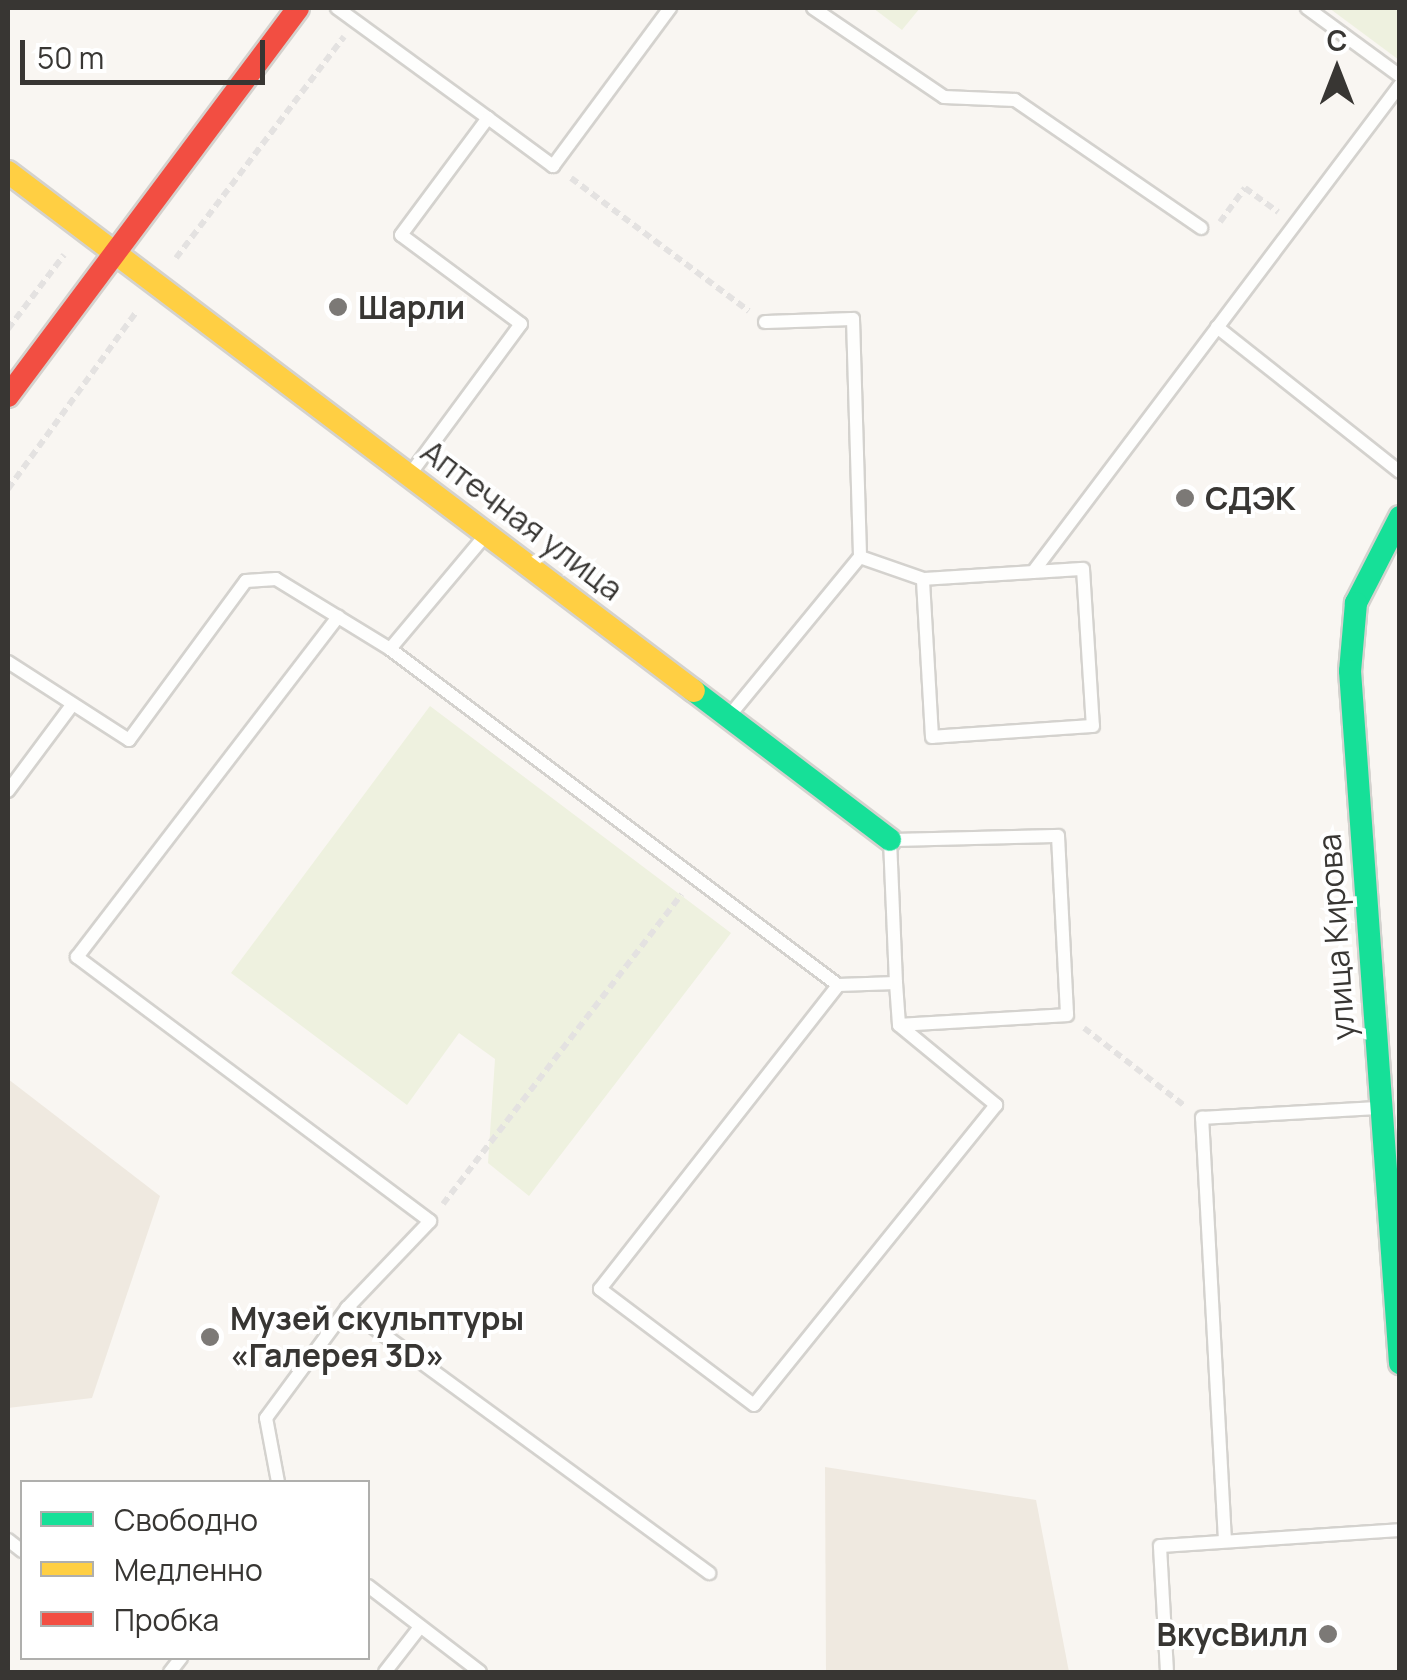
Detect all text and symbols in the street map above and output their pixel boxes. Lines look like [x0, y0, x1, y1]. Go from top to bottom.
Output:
scale bar [25, 20, 270, 82]
north arrow [1287, 20, 1387, 120]
text: С [1327, 21, 1347, 59]
text: 50 m [37, 37, 104, 78]
place label: Шарли [358, 288, 465, 326]
marker: Шарли [327, 296, 349, 318]
street label: Аптечная улица [414, 432, 630, 608]
place label: СДЭК [1205, 479, 1296, 517]
marker: СДЭК [1174, 487, 1196, 509]
street label: улица Кирова [1310, 833, 1362, 1041]
place label: Музей скульптуры «Галерея 3D» [230, 1300, 524, 1375]
marker: Музей скульптуры «Галерея 3D» [199, 1326, 221, 1348]
legend [20, 1480, 370, 1660]
text: Свободно [114, 1499, 258, 1540]
text: Медленно [114, 1549, 263, 1590]
text: Пробка [114, 1599, 219, 1640]
place label: ВкусВилл [1157, 1615, 1308, 1653]
marker: ВкусВилл [1317, 1623, 1339, 1645]

